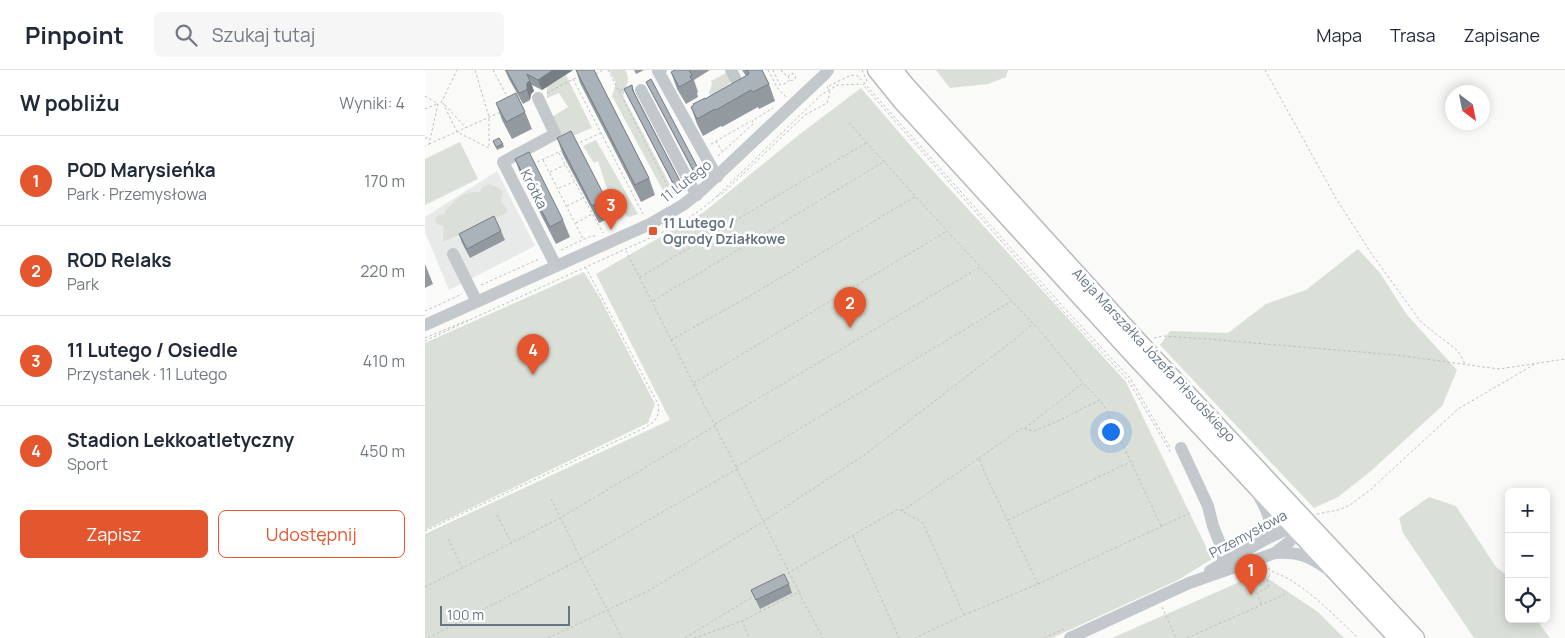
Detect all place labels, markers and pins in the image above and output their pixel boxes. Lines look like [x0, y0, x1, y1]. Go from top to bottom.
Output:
pin: 3 [595, 189, 627, 230]
place label: 11 Lutego / Ogrody Działkowe [663, 213, 785, 248]
marker: 11 Lutego / Ogrody Działkowe [647, 225, 659, 237]
pin: 2 [834, 287, 866, 328]
pin: 4 [517, 334, 549, 375]
pin: 1 [1235, 554, 1267, 595]

